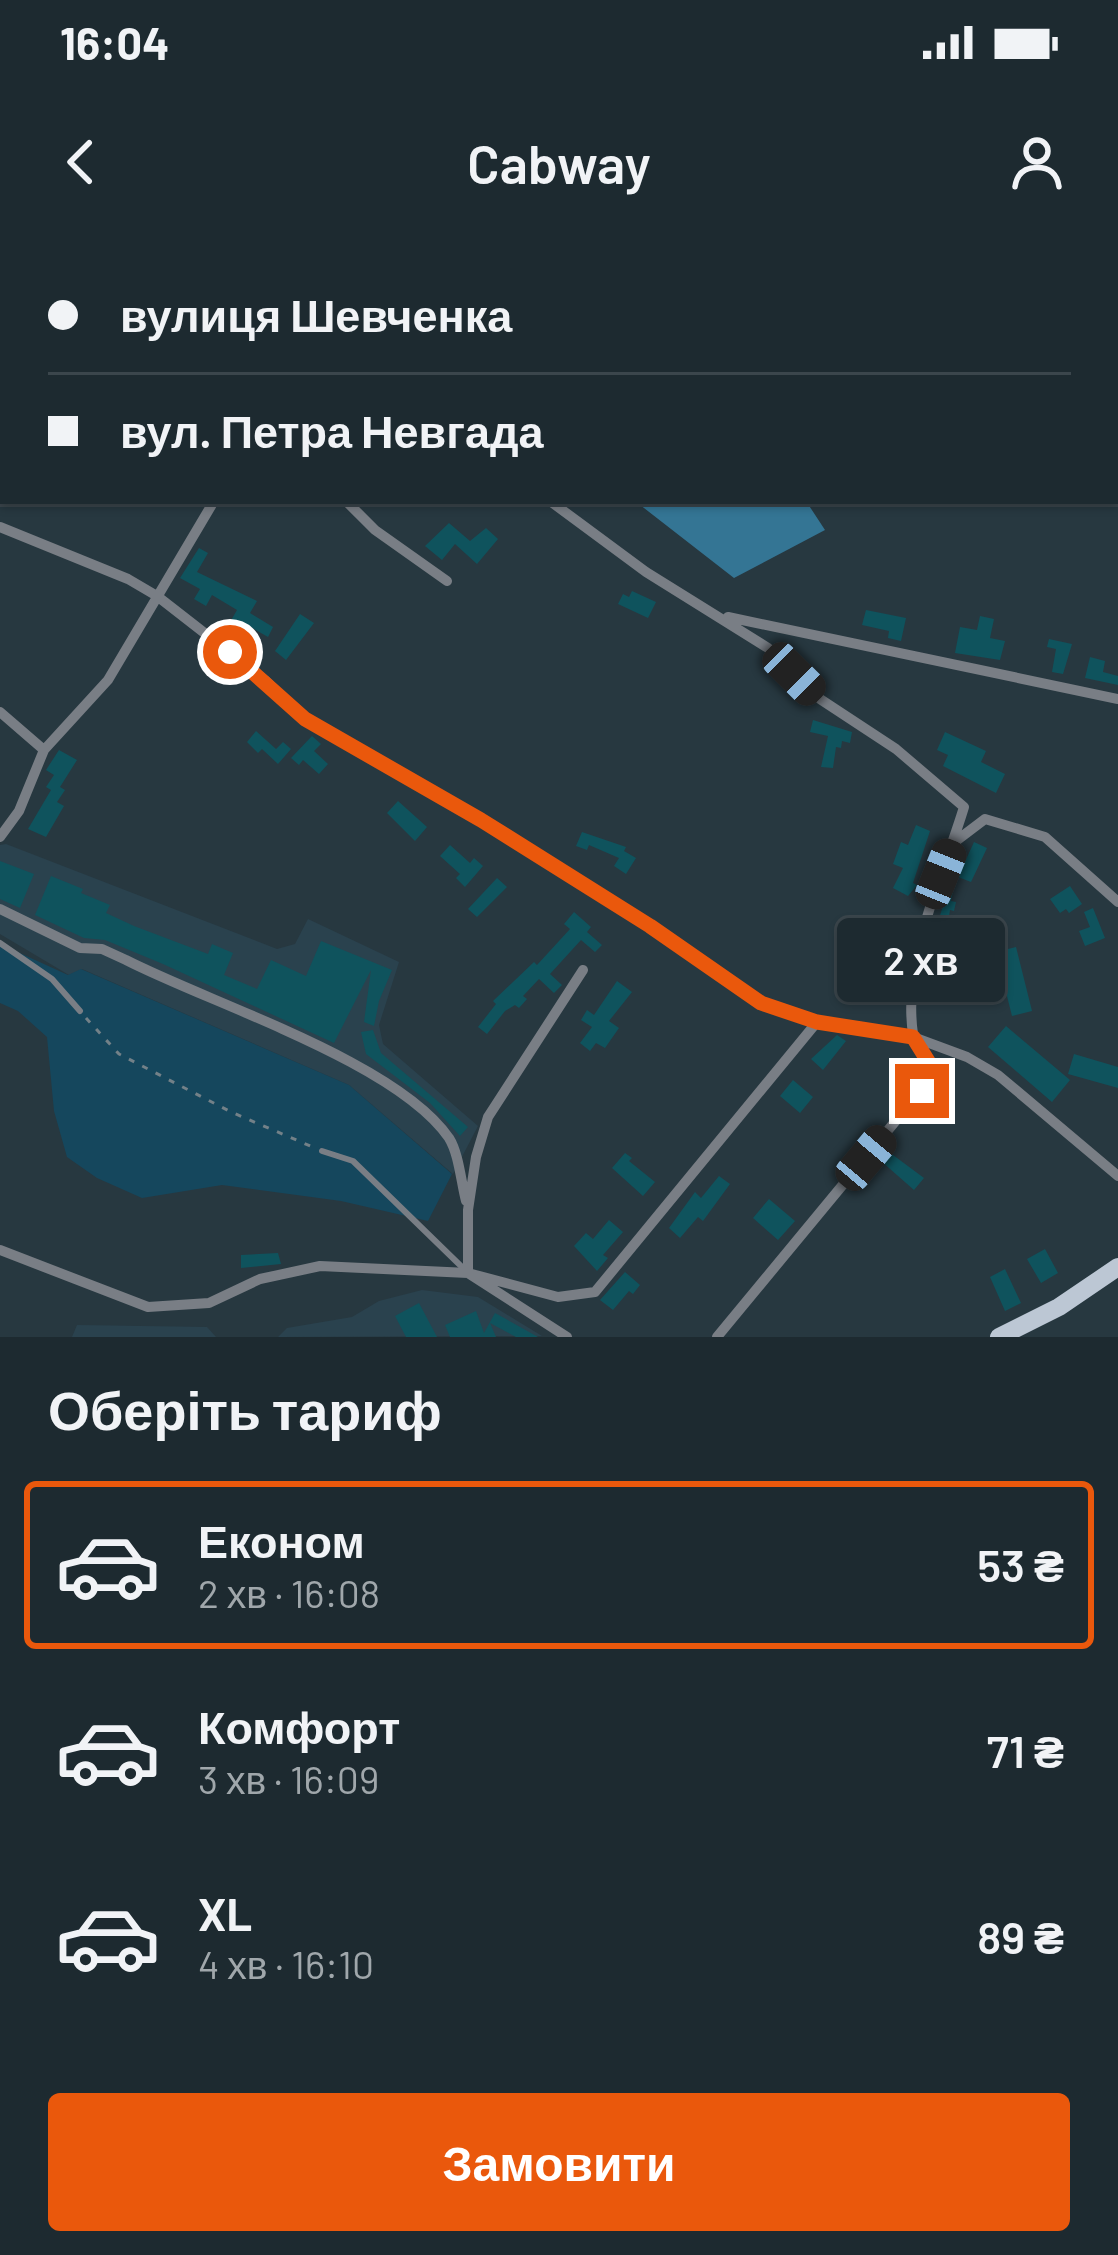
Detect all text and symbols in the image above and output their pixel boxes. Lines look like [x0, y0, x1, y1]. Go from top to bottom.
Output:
text: 16:04 [60, 15, 169, 69]
icon: back [48, 129, 114, 195]
icon: person [1004, 129, 1070, 195]
text: Cabway [467, 130, 651, 195]
text: вулиця Шевченка [120, 287, 512, 341]
text: вул. Петра Невгада [120, 403, 544, 457]
route start [203, 625, 257, 679]
car [756, 636, 832, 712]
car [911, 834, 971, 914]
callout: 2 хв [838, 917, 1006, 1001]
text: 2 хв [884, 936, 958, 983]
route end [895, 1064, 949, 1118]
car [829, 1119, 903, 1197]
text: Оберіть тариф [48, 1376, 442, 1441]
icon: car [54, 1511, 162, 1619]
text: Економ [198, 1513, 365, 1567]
text: 53 ₴ [977, 1537, 1064, 1591]
text: 2 хв · 16:08 [198, 1569, 380, 1616]
icon: car [54, 1697, 162, 1805]
text: Комфорт [198, 1699, 400, 1753]
text: 71 ₴ [987, 1723, 1064, 1777]
text: 3 хв · 16:09 [198, 1755, 379, 1802]
icon: car [54, 1883, 162, 1991]
text: XL [198, 1886, 252, 1940]
text: 89 ₴ [977, 1909, 1064, 1963]
text: 4 хв · 16:10 [198, 1940, 374, 1987]
button: Замовити [48, 2093, 1070, 2231]

